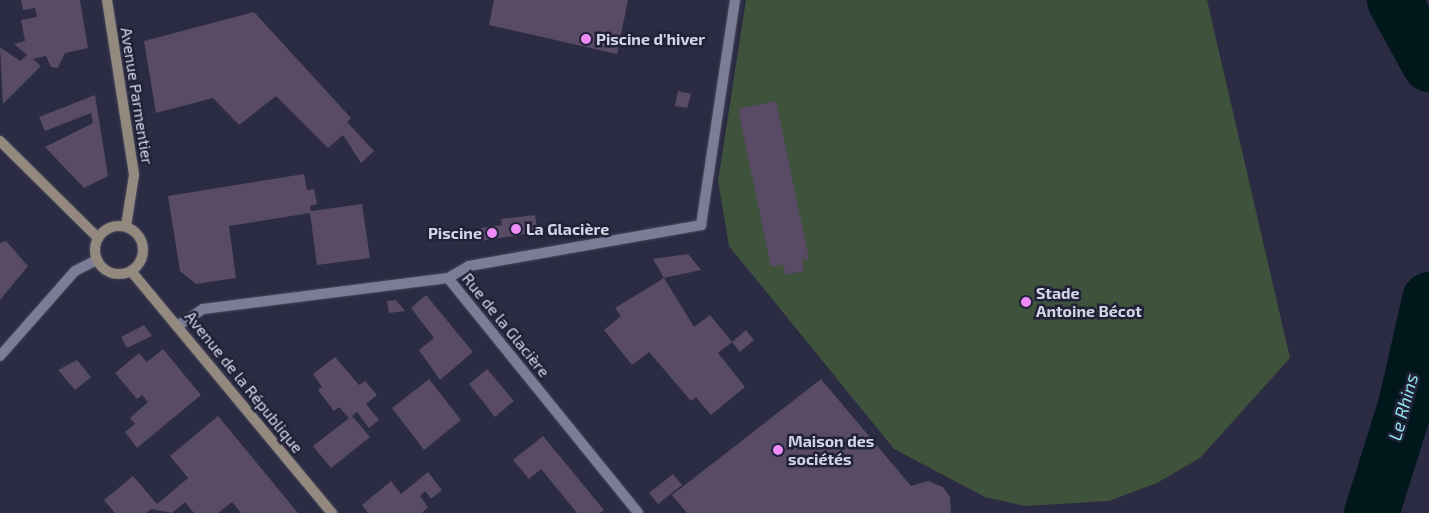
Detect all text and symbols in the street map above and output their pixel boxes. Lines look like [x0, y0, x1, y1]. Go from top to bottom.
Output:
street label: Avenue Parmentier [117, 26, 157, 166]
place label: Piscine d'hiver [596, 29, 705, 49]
marker: Piscine d'hiver [580, 33, 592, 45]
place label: La Glacière [526, 219, 609, 239]
place label: Piscine [428, 223, 482, 243]
marker: La Glacière [510, 223, 522, 235]
marker: Piscine [486, 227, 498, 239]
street label: Rue de la Glacière [458, 269, 554, 381]
place label: Stade Antoine Bécot [1036, 283, 1142, 321]
marker: Stade Antoine Bécot [1020, 296, 1032, 308]
street label: Avenue de la République [181, 307, 307, 457]
water label: Le Rhins [1384, 371, 1422, 443]
place label: Maison des sociétés [788, 431, 874, 469]
marker: Maison des sociétés [772, 444, 784, 456]

